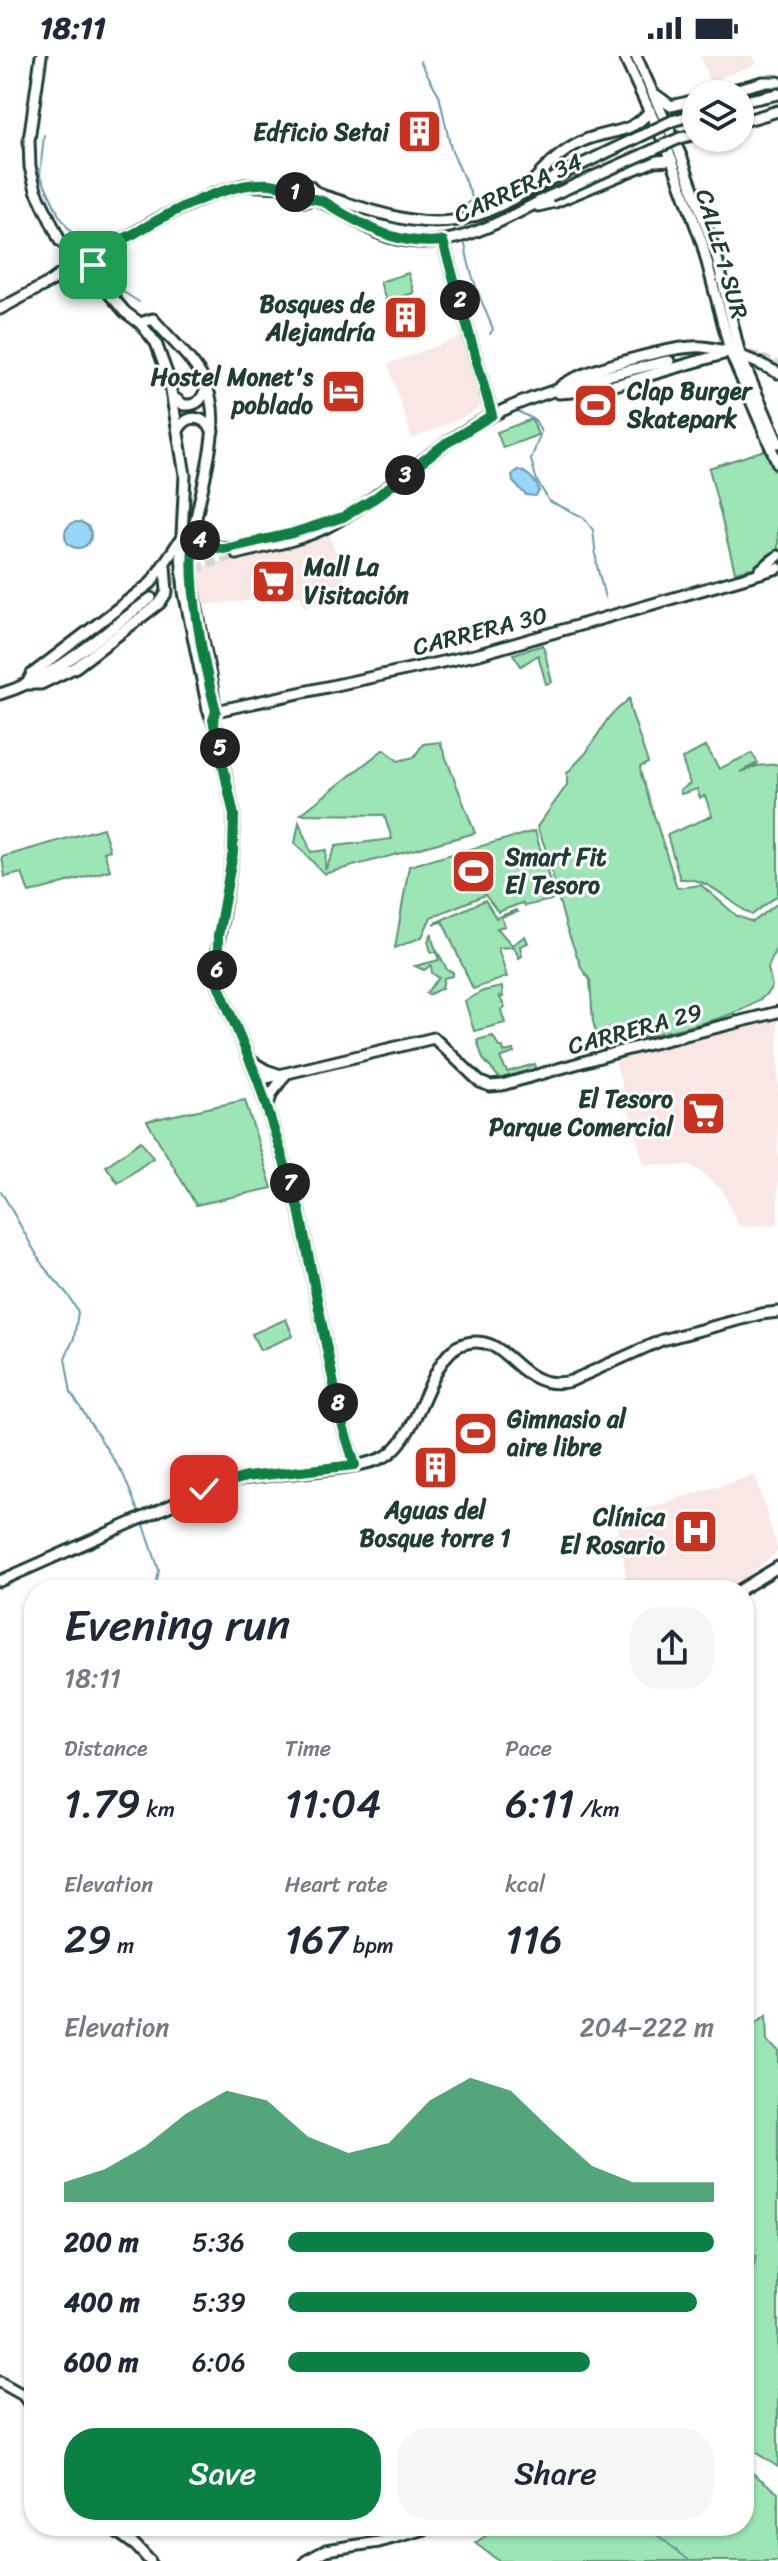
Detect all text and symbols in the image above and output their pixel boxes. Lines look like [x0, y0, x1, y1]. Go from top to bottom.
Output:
text: 18:11 [40, 1, 106, 55]
map controls [682, 80, 754, 152]
button: layers [682, 80, 754, 152]
building icon: Edficio Setai [396, 108, 444, 156]
place label: Edficio Setai [253, 111, 390, 153]
street label: CARRERA 34 [447, 141, 589, 235]
pin: 1 [275, 172, 315, 212]
text: 1 [290, 172, 300, 211]
street label: CALLE 1 SUR [683, 184, 761, 324]
pin [59, 231, 127, 299]
icon: arrive [71, 243, 115, 287]
pin: 2 [440, 280, 480, 320]
text: 2 [454, 280, 466, 319]
place label: Bosques de Alejandría [259, 283, 376, 353]
building icon: Bosques de Alejandría [382, 294, 430, 342]
place label: Hostel Monet's poblado [151, 356, 314, 426]
hotel icon: Hostel Monet's poblado [320, 367, 368, 415]
place label: Clap Burger Skatepark [626, 370, 754, 440]
sports icon: Clap Burger Skatepark [572, 381, 620, 429]
pin: 3 [385, 455, 425, 495]
text: 3 [399, 455, 411, 494]
pin: 4 [180, 520, 220, 560]
text: 4 [193, 520, 207, 559]
place label: Mall La Visitación [303, 546, 409, 616]
supermarket icon: Mall La Visitación [249, 557, 297, 605]
street label: CARRERA 30 [408, 594, 552, 668]
pin: 5 [200, 728, 240, 768]
text: 5 [213, 728, 227, 767]
place label: Smart Fit El Tesoro [504, 836, 607, 906]
sports icon: Smart Fit El Tesoro [450, 847, 498, 895]
pin: 6 [197, 950, 237, 990]
text: 6 [211, 950, 223, 989]
street label: CARRERA 29 [563, 991, 707, 1067]
place label: El Tesoro Parque Comercial [489, 1078, 674, 1148]
supermarket icon: El Tesoro Parque Comercial [680, 1089, 728, 1137]
pin: 7 [270, 1163, 310, 1203]
text: 7 [284, 1163, 296, 1202]
pin: 8 [318, 1383, 358, 1423]
text: 8 [331, 1383, 345, 1422]
place label: Gimnasio al aire libre [506, 1398, 627, 1468]
sports icon: Gimnasio al aire libre [452, 1409, 500, 1457]
building icon: Aguas del Bosque torre 1 [411, 1444, 459, 1492]
pin [170, 1455, 238, 1523]
icon: check [182, 1467, 226, 1511]
place label: Aguas del Bosque torre 1 [359, 1489, 511, 1559]
place label: Clínica El Rosario [560, 1496, 666, 1566]
hospital icon: Clínica El Rosario [672, 1507, 720, 1555]
text: Evening run [64, 1586, 290, 1664]
button: share [630, 1606, 714, 1690]
text: 18:11 [64, 1655, 121, 1701]
text: Distance [64, 1729, 148, 1768]
text: Time [285, 1729, 331, 1768]
text: Pace [505, 1729, 552, 1768]
text: 1.79 [64, 1768, 141, 1839]
text: 11:04 [285, 1768, 381, 1839]
text: 6:11 [505, 1768, 574, 1839]
text: km [141, 1790, 175, 1829]
text: /km [574, 1790, 620, 1829]
text: Elevation [64, 1865, 153, 1904]
text: Heart rate [285, 1865, 388, 1904]
text: kcal [505, 1865, 545, 1904]
text: 29 [64, 1904, 112, 1975]
text: 167 [285, 1904, 347, 1975]
text: 116 [505, 1904, 562, 1975]
text: m [112, 1926, 134, 1965]
text: bpm [347, 1926, 394, 1965]
text: Elevation [64, 2004, 169, 2050]
text: 204–222 m [580, 2004, 714, 2050]
text: 200 m [64, 2219, 139, 2265]
text: 5:36 [192, 2219, 245, 2265]
text: 400 m [64, 2279, 140, 2325]
text: 5:39 [192, 2279, 246, 2325]
text: 600 m [64, 2339, 138, 2385]
text: 6:06 [192, 2339, 246, 2385]
button: Save [64, 2428, 381, 2520]
button: Share [397, 2428, 714, 2520]

